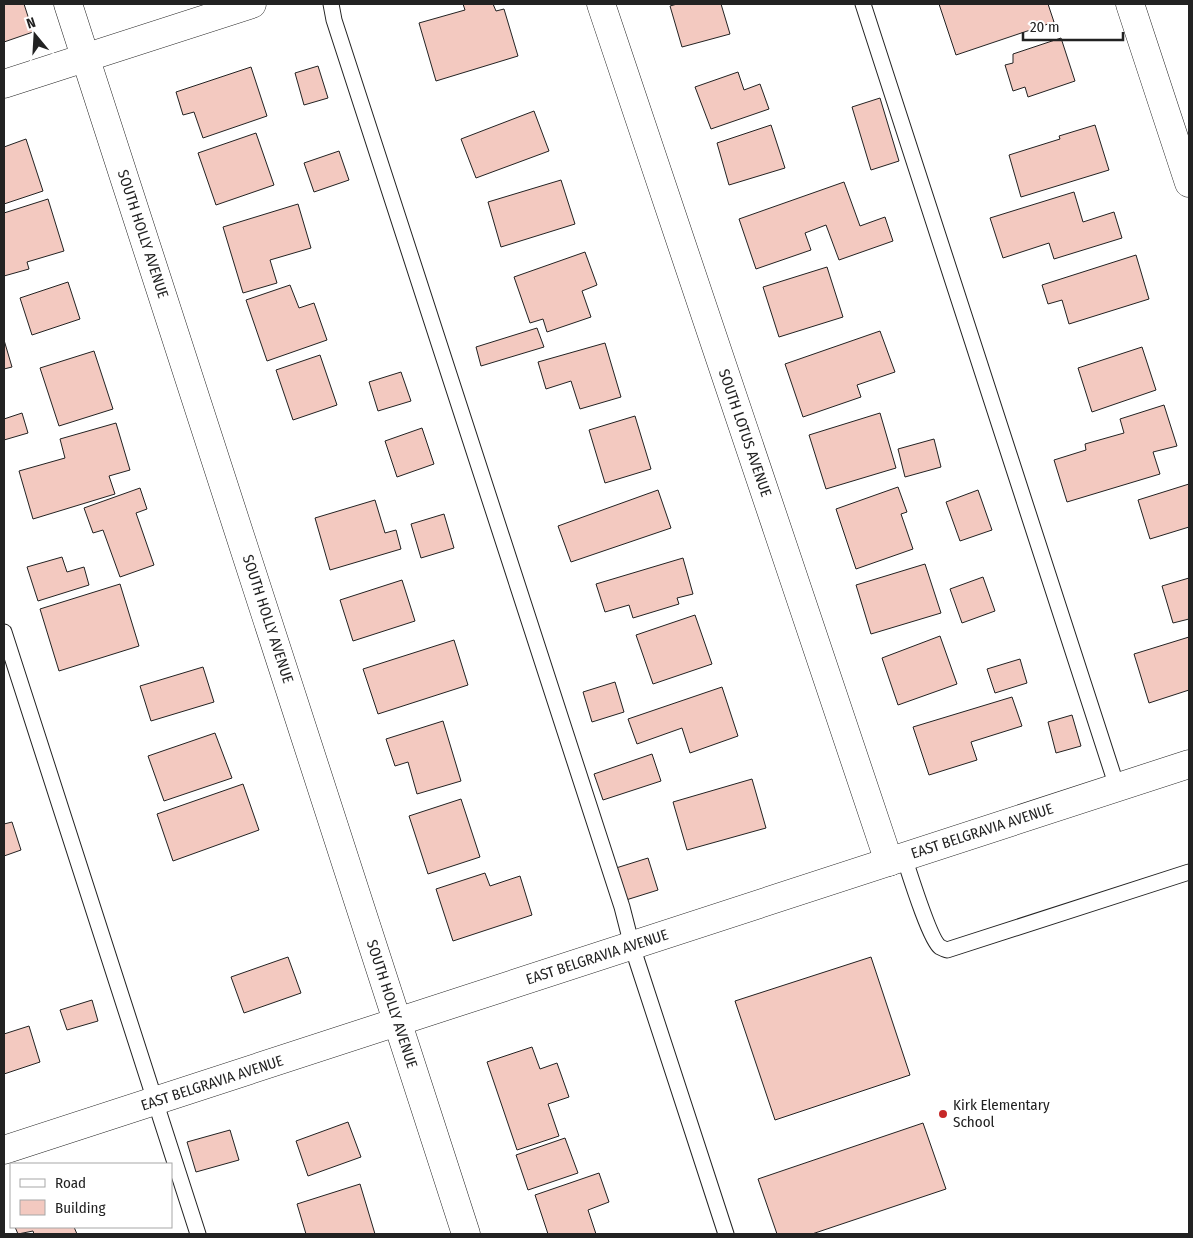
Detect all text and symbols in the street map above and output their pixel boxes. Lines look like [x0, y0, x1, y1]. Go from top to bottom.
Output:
north arrow [10, 10, 60, 60]
scale bar [1023, 10, 1123, 42]
text: N [25, 14, 38, 32]
text: 20 m [1030, 18, 1060, 36]
street label: SOUTH HOLLY AVENUE [114, 167, 172, 301]
street label: SOUTH LOTUS AVENUE [715, 367, 775, 499]
street label: SOUTH HOLLY AVENUE [239, 552, 297, 686]
street label: EAST BELGRAVIA AVENUE [909, 800, 1055, 862]
street label: EAST BELGRAVIA AVENUE [524, 926, 670, 988]
street label: SOUTH HOLLY AVENUE [363, 937, 421, 1071]
street label: EAST BELGRAVIA AVENUE [139, 1052, 285, 1114]
place label: Kirk Elementary School [953, 1096, 1050, 1131]
marker: Kirk Elementary School [937, 1108, 949, 1120]
legend [10, 1163, 172, 1228]
text: Road [55, 1174, 86, 1192]
text: Building [55, 1199, 106, 1217]

